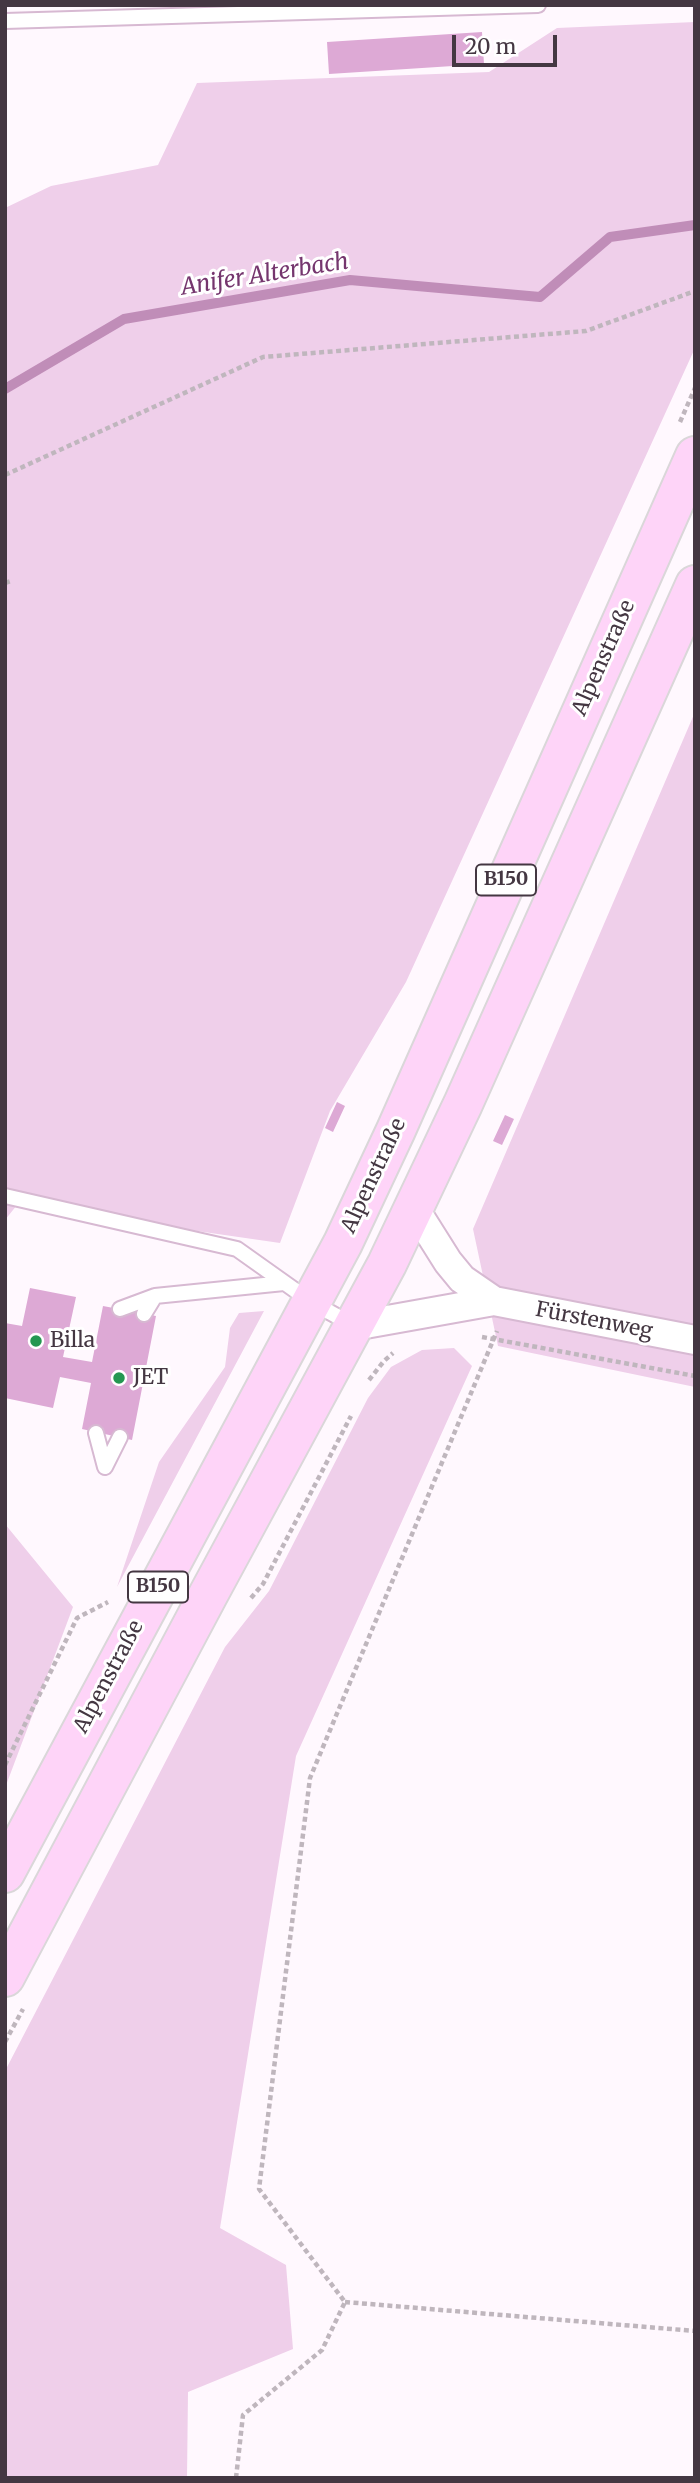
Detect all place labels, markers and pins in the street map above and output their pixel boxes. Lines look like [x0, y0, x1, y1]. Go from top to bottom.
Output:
place label: Billa [50, 1328, 95, 1354]
marker: Billa [28, 1333, 44, 1349]
place label: JET [133, 1365, 168, 1391]
marker: JET [111, 1370, 127, 1386]

